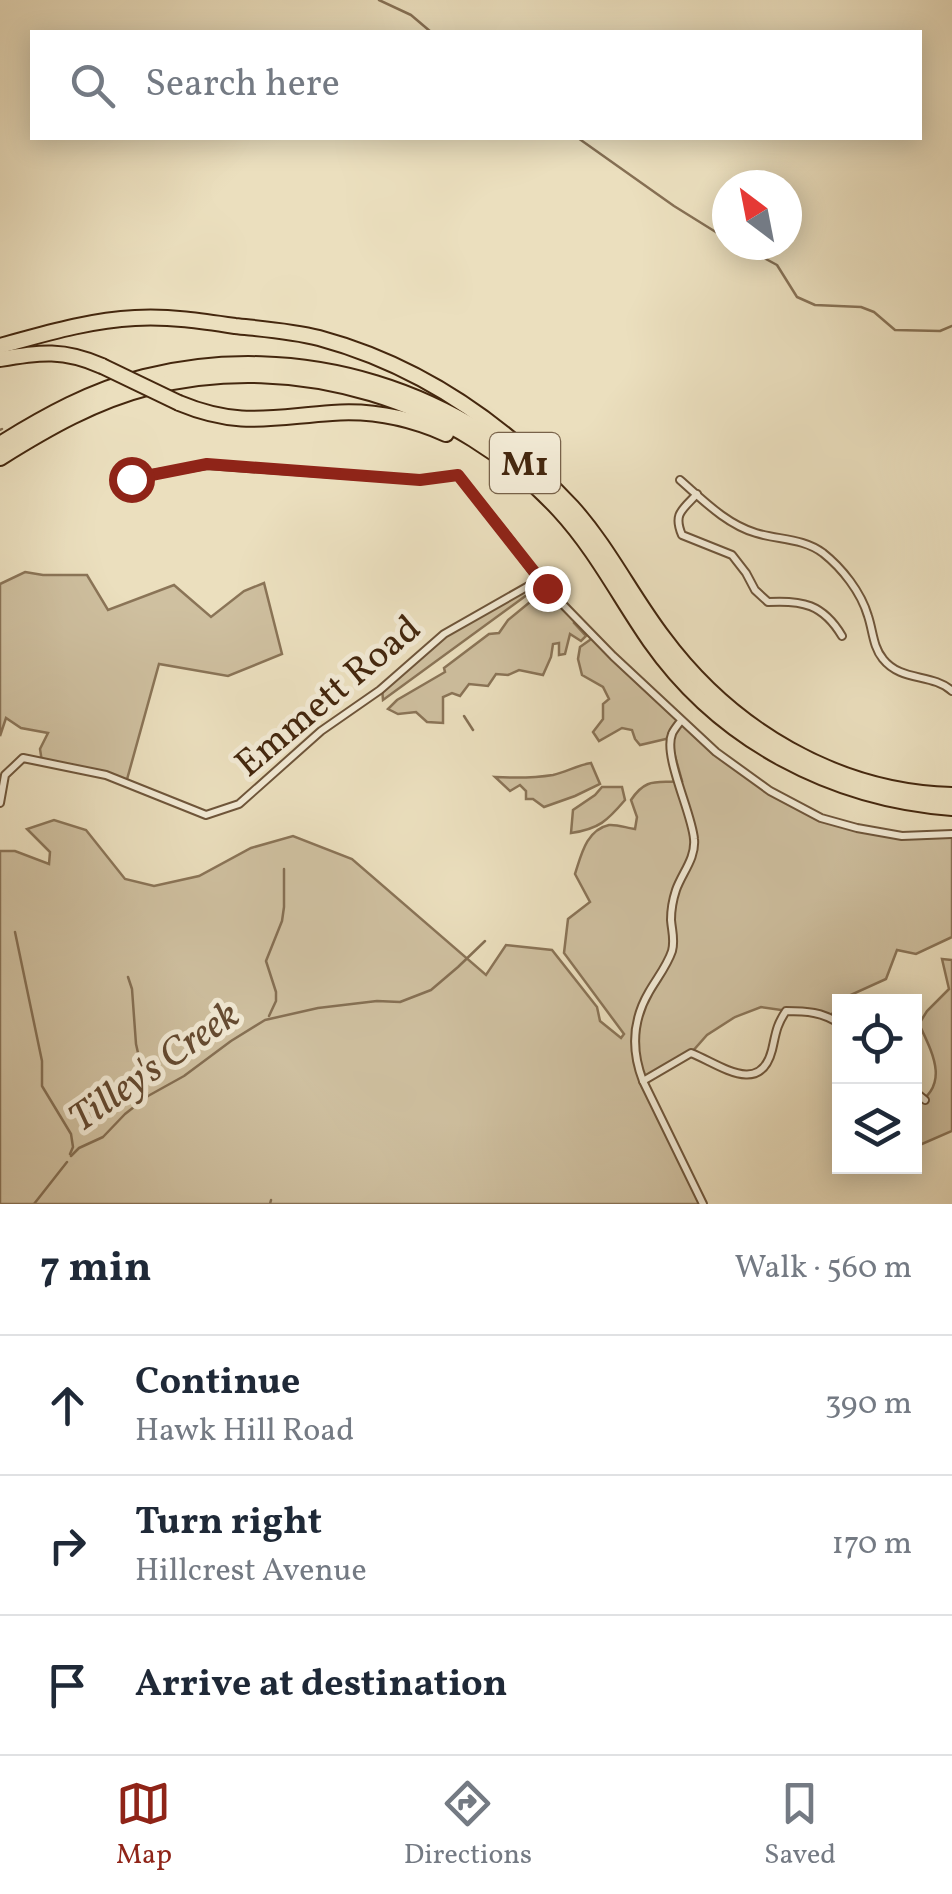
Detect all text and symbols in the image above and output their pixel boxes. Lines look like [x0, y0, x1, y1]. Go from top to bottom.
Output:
search box [30, 30, 922, 140]
icon: search [65, 58, 120, 113]
text: Search here [145, 59, 340, 112]
north arrow [712, 170, 802, 260]
road number: M1 [490, 433, 560, 493]
route start [109, 457, 155, 503]
route end [525, 566, 571, 612]
street label: Emmett Road [225, 604, 434, 791]
water label: Tilley's Creek [59, 989, 252, 1148]
map controls [832, 994, 922, 1174]
button: locate [832, 994, 922, 1084]
button: layers [832, 1084, 922, 1174]
text: 7 min [40, 1240, 152, 1299]
text: Walk · 560 m [735, 1247, 912, 1291]
text: Continue [135, 1357, 300, 1410]
icon: ahead [40, 1378, 95, 1433]
text: 390 m [825, 1383, 912, 1427]
text: Hawk Hill Road [135, 1410, 354, 1454]
text: Turn right [135, 1497, 322, 1550]
icon: right [40, 1518, 95, 1573]
text: 170 m [831, 1523, 912, 1567]
text: Hillcrest Avenue [135, 1550, 367, 1594]
icon: arrive [40, 1658, 95, 1713]
text: Arrive at destination [135, 1659, 508, 1712]
tab: Map [116, 1776, 172, 1875]
tab: Directions [404, 1776, 532, 1875]
tab: Saved [764, 1776, 836, 1875]

